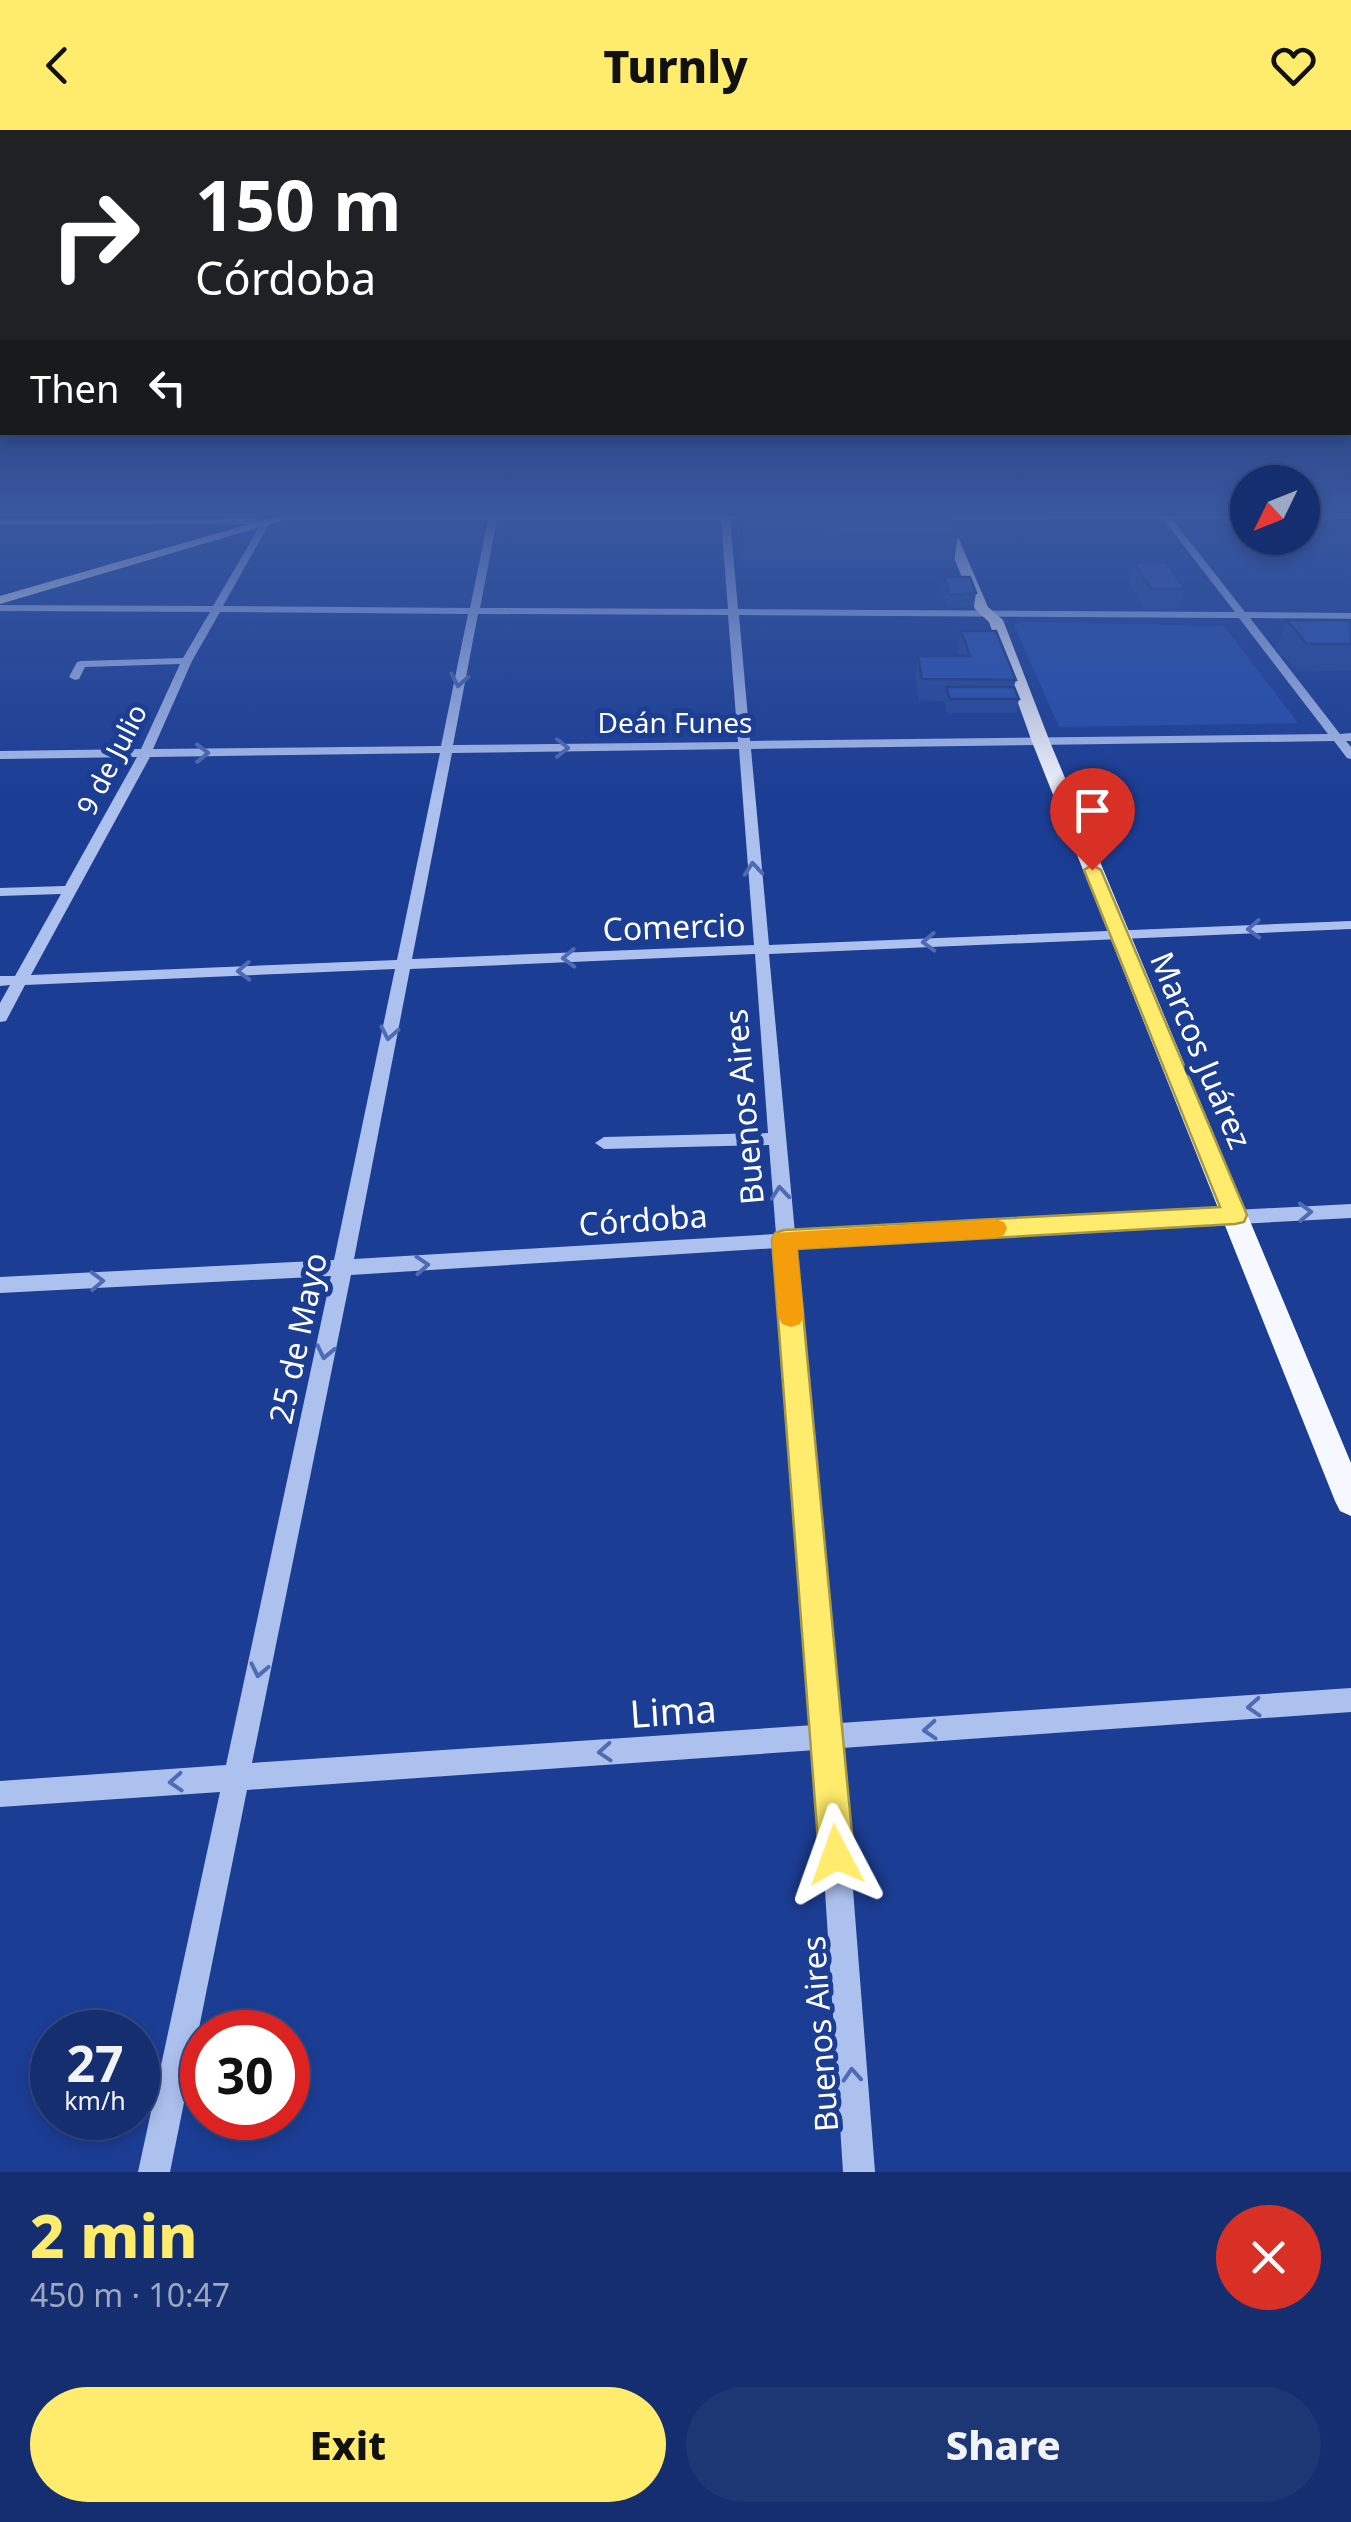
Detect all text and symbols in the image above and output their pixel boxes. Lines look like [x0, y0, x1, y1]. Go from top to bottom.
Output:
text: Turnly [603, 35, 748, 96]
icon: back [30, 38, 85, 93]
icon: heart [1266, 38, 1321, 93]
text: 150 m [195, 156, 402, 252]
icon: right [30, 170, 160, 300]
text: Córdoba [195, 247, 376, 308]
icon: left [140, 360, 195, 415]
text: Then [30, 362, 120, 414]
north arrow [1230, 465, 1320, 555]
map controls [1230, 465, 1320, 555]
one-way arrow [449, 671, 470, 688]
street label: 9 de Julio [67, 697, 155, 821]
street label: Deán Funes [598, 703, 752, 741]
one-way arrow [556, 737, 571, 759]
one-way arrow [195, 742, 211, 763]
pin [1050, 768, 1135, 871]
icon: arrive [1065, 783, 1120, 838]
one-way arrow [743, 860, 765, 876]
street label: Comercio [602, 902, 746, 950]
one-way arrow [1245, 918, 1261, 939]
one-way arrow [920, 932, 936, 953]
street label: Marcos Juárez [1141, 945, 1263, 1155]
one-way arrow [561, 947, 577, 968]
one-way arrow [236, 960, 252, 981]
street label: Buenos Aires [713, 1007, 773, 1207]
one-way arrow [380, 1024, 401, 1041]
one-way arrow [770, 1184, 792, 1200]
street label: Córdoba [577, 1193, 709, 1245]
one-way arrow [1298, 1202, 1314, 1223]
street label: 25 de Mayo [258, 1249, 336, 1427]
one-way arrow [414, 1255, 430, 1276]
one-way arrow [90, 1271, 106, 1292]
one-way arrow [316, 1343, 337, 1360]
one-way arrow [249, 1661, 270, 1678]
street label: Lima [628, 1681, 718, 1739]
one-way arrow [1245, 1696, 1261, 1717]
one-way arrow [921, 1718, 937, 1740]
one-way arrow [597, 1741, 613, 1762]
one-way arrow [168, 1771, 184, 1792]
position arrow [784, 1803, 888, 1907]
street label: Buenos Aires [791, 1935, 847, 2133]
speed limit sign: 30 [180, 2010, 310, 2140]
text: 27 [66, 2029, 124, 2097]
one-way arrow [842, 2066, 863, 2082]
text: km/h [64, 2083, 126, 2117]
text: 2 min [30, 2194, 198, 2276]
button: close [1216, 2205, 1321, 2310]
text: 450 m · 10:47 [30, 2273, 230, 2316]
button: Exit [30, 2387, 666, 2502]
button: Share [686, 2387, 1321, 2502]

